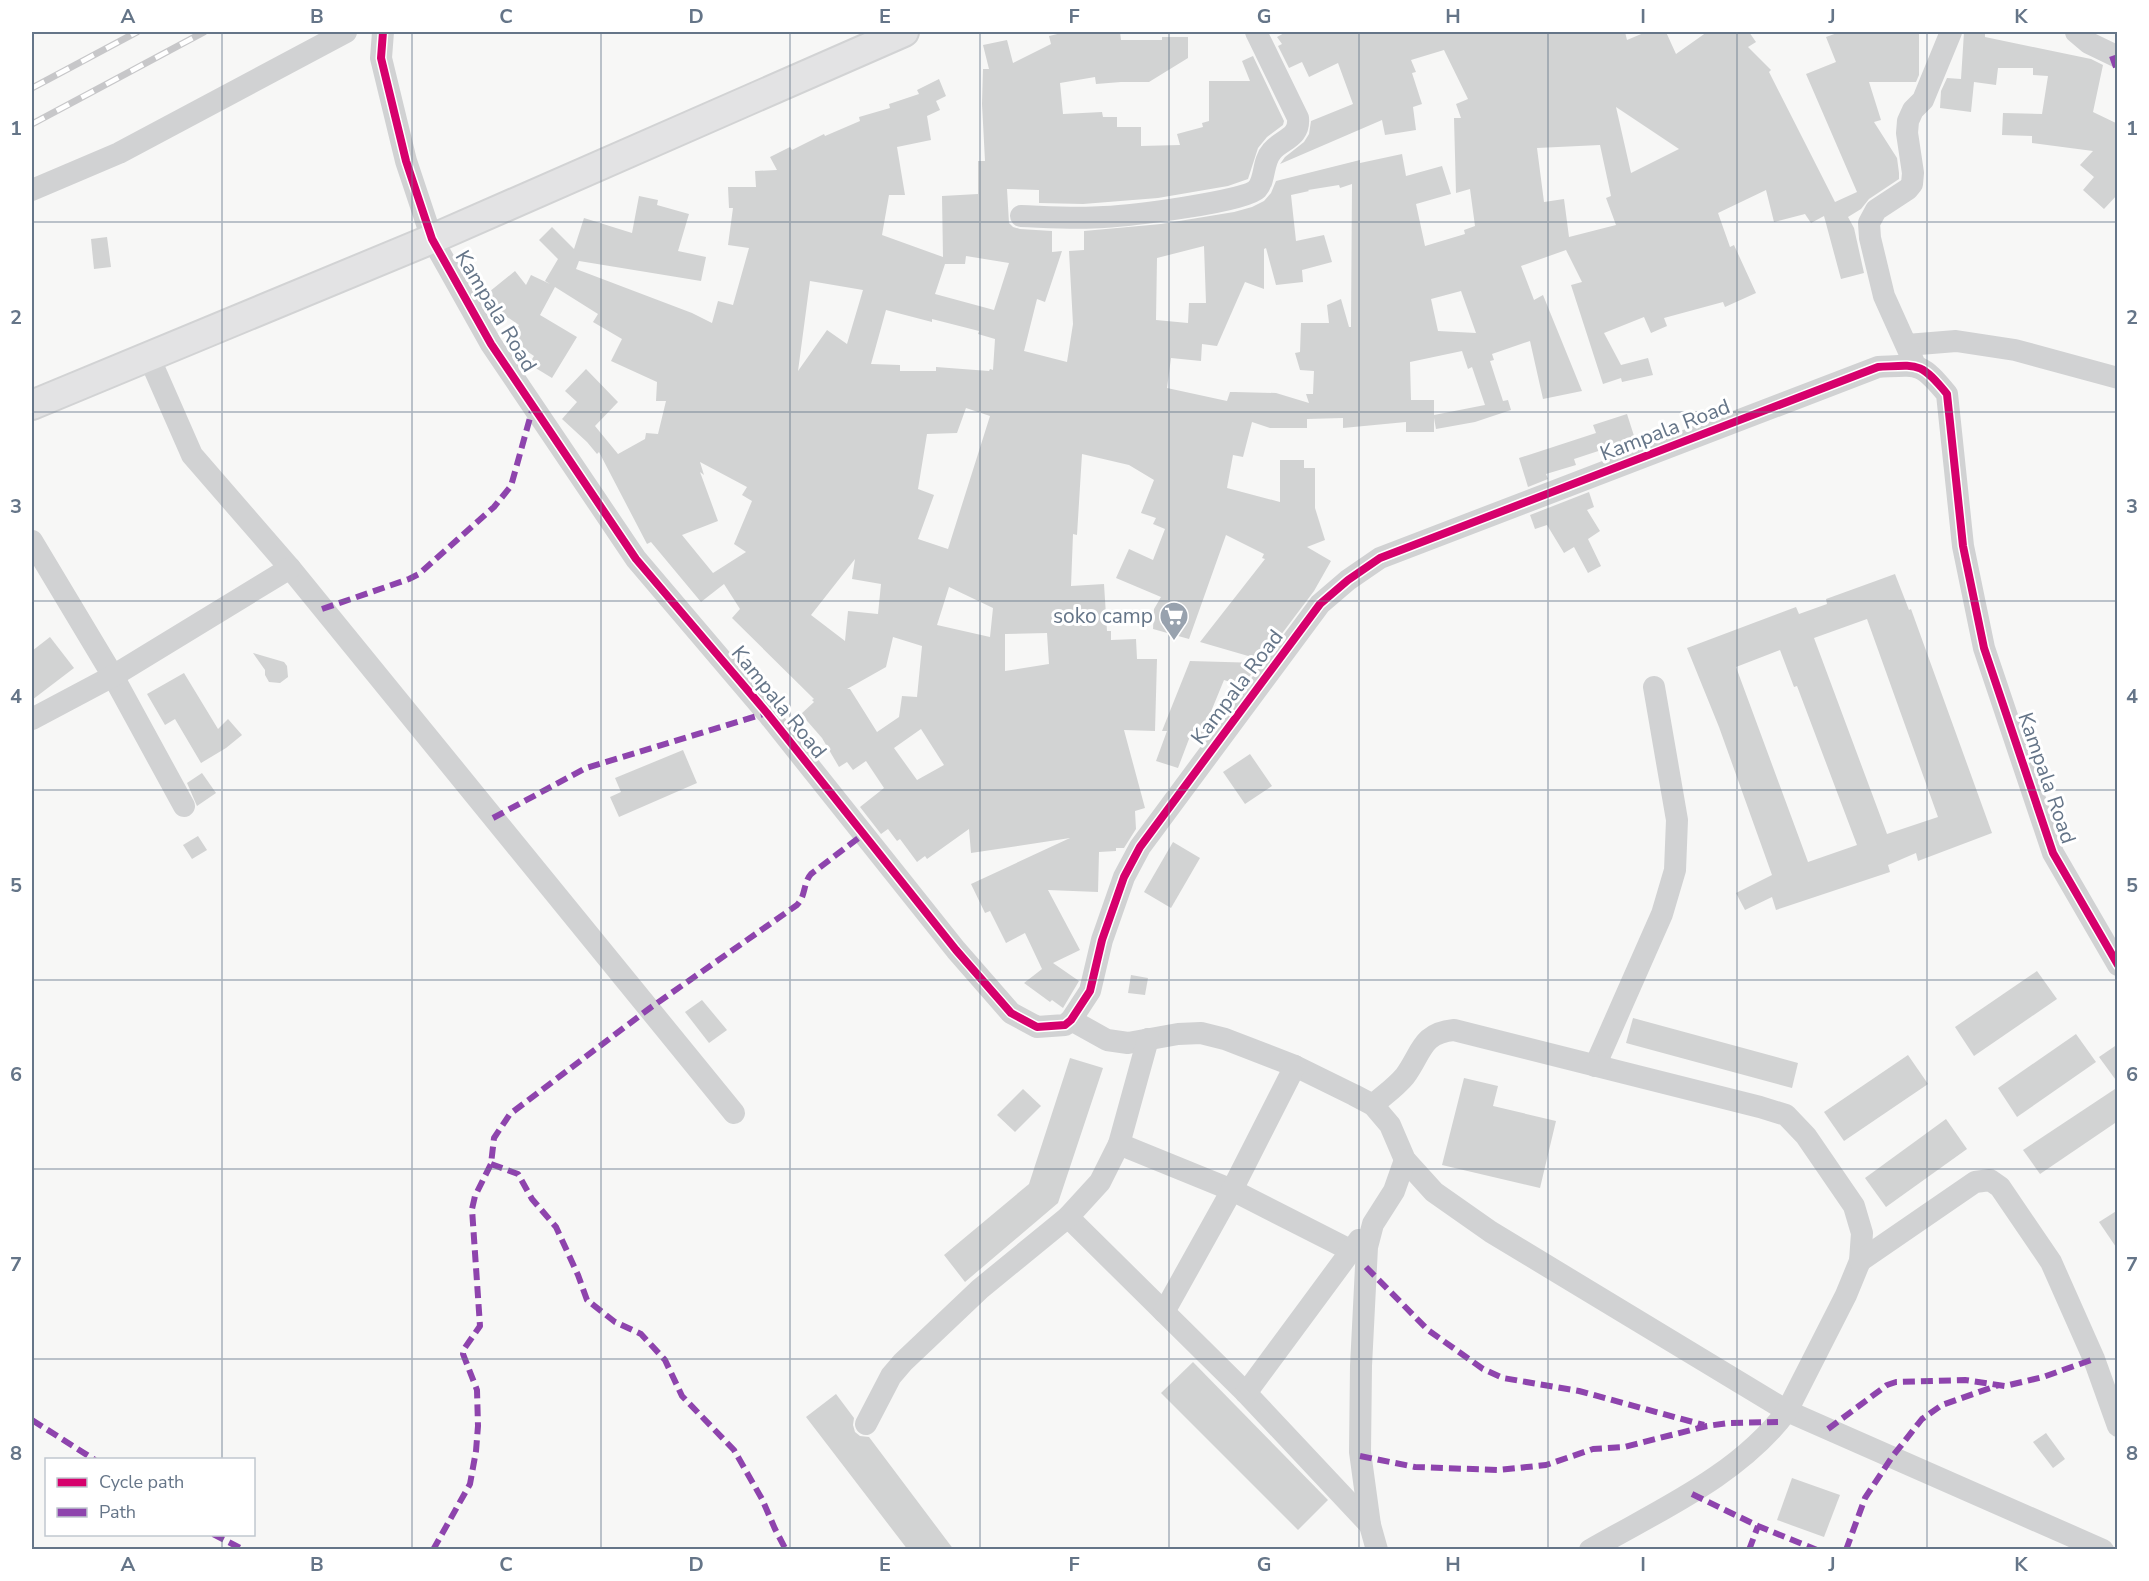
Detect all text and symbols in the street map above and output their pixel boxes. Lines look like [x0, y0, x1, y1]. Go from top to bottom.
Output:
text: A [121, 3, 136, 30]
text: B [310, 3, 324, 30]
text: C [499, 3, 513, 30]
text: D [688, 3, 704, 30]
text: E [879, 3, 891, 30]
text: F [1068, 3, 1080, 30]
text: G [1257, 3, 1271, 30]
text: H [1445, 3, 1461, 30]
text: I [1640, 3, 1646, 30]
text: J [1827, 3, 1836, 30]
text: K [2014, 3, 2028, 30]
text: 1 [10, 115, 22, 142]
text: 1 [2126, 115, 2138, 142]
street label: Kampala Road [449, 245, 543, 377]
text: 2 [10, 304, 22, 331]
text: 2 [2126, 304, 2138, 331]
street label: Kampala Road [1596, 392, 1734, 468]
text: 3 [10, 493, 22, 520]
text: 3 [2126, 493, 2138, 520]
supermarket icon: soko camp [1158, 600, 1190, 642]
place label: soko camp [1053, 602, 1153, 630]
street label: Kampala Road [1185, 624, 1289, 750]
street label: Kampala Road [725, 640, 833, 764]
text: 4 [10, 683, 22, 710]
text: 4 [2126, 683, 2138, 710]
street label: Kampala Road [2011, 709, 2083, 847]
text: 5 [10, 872, 22, 899]
text: 5 [2126, 872, 2138, 899]
text: 6 [10, 1061, 22, 1088]
text: 6 [2126, 1061, 2138, 1088]
text: 7 [10, 1251, 22, 1278]
text: 7 [2126, 1251, 2138, 1278]
text: 8 [10, 1440, 22, 1467]
text: 8 [2126, 1440, 2138, 1467]
legend [45, 1458, 255, 1536]
text: Cycle path [99, 1470, 184, 1494]
text: Path [99, 1500, 136, 1524]
text: A [121, 1551, 136, 1578]
text: B [310, 1551, 324, 1578]
text: C [499, 1551, 513, 1578]
text: D [688, 1551, 704, 1578]
text: E [879, 1551, 891, 1578]
text: F [1068, 1551, 1080, 1578]
text: G [1257, 1551, 1271, 1578]
text: H [1445, 1551, 1461, 1578]
text: I [1640, 1551, 1646, 1578]
text: J [1827, 1551, 1836, 1578]
text: K [2014, 1551, 2028, 1578]

